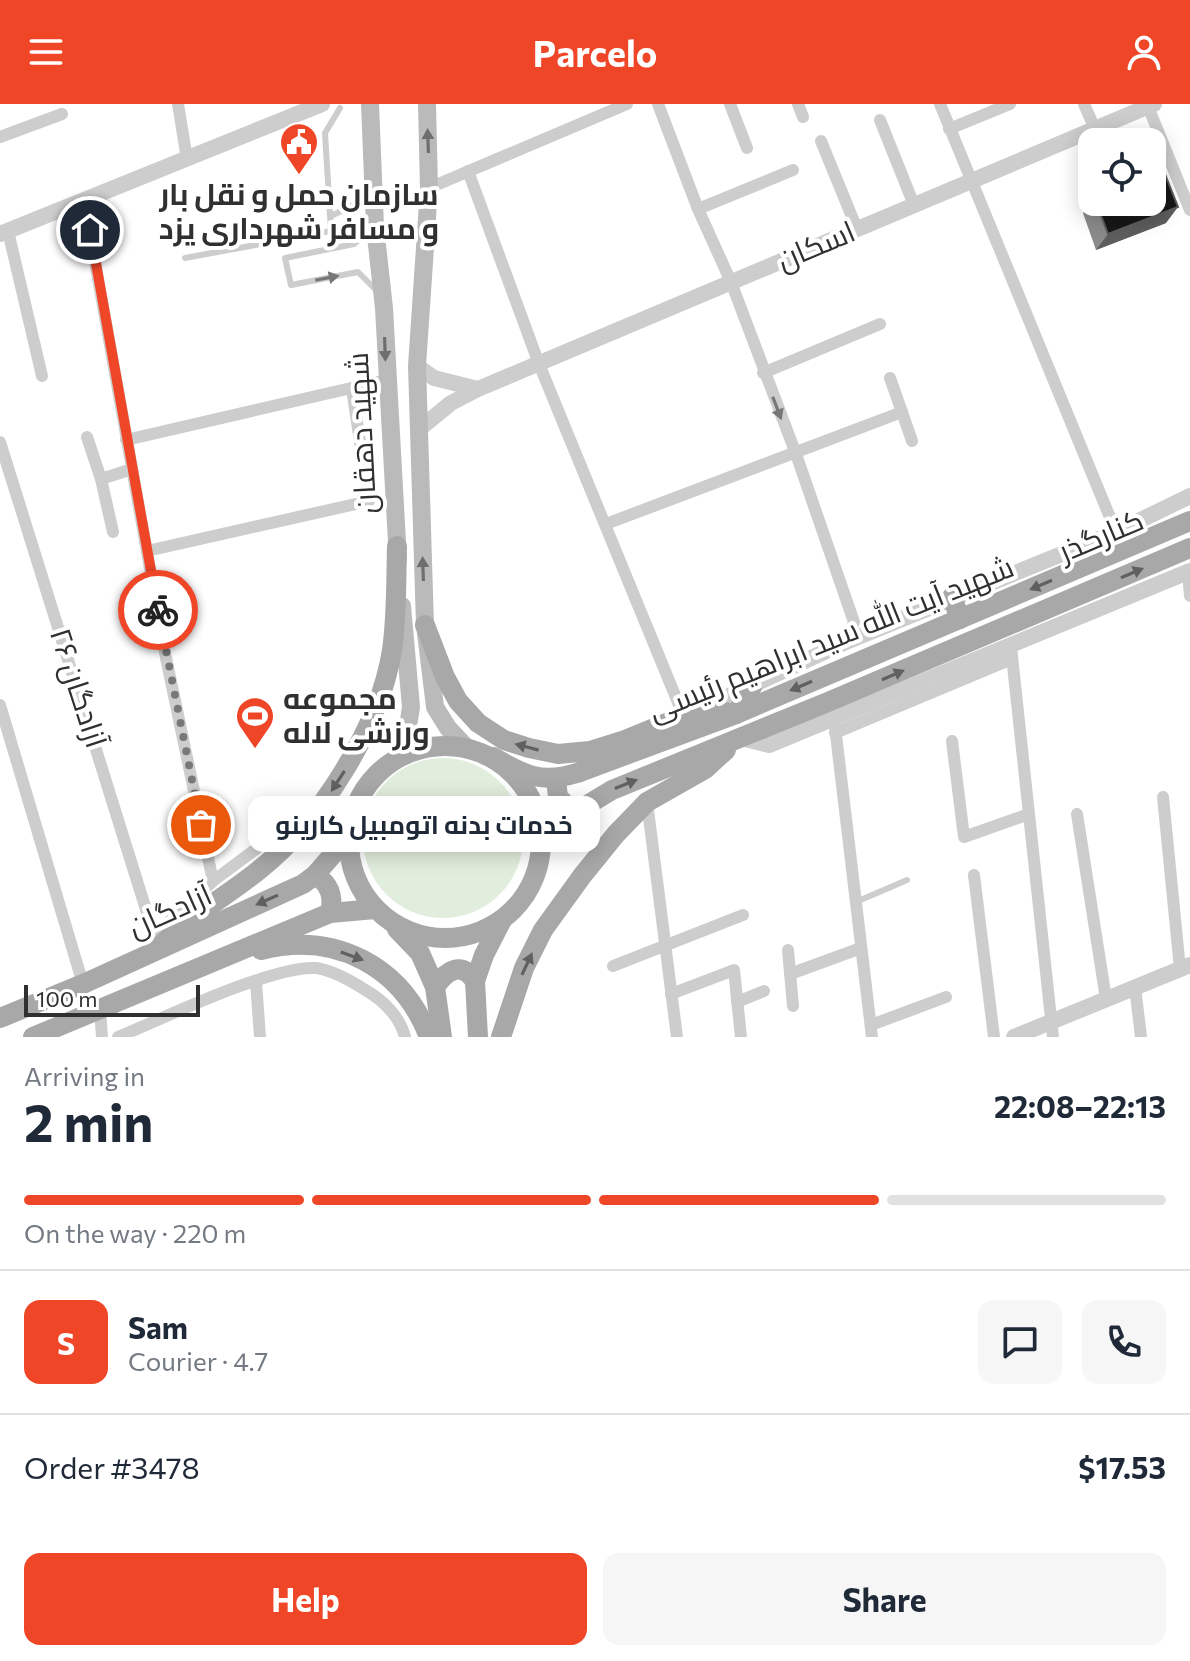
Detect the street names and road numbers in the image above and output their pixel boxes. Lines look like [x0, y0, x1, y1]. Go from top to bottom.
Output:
street label: اسکان [770, 211, 860, 278]
street label: شهید دهقان [337, 351, 384, 515]
street label: کنارگذر [1050, 499, 1148, 570]
street label: شهید آیت الله سید ابراهیم رئیسی [642, 546, 1020, 731]
street label: ۲۶ آزادگان [43, 623, 117, 752]
street label: آزادگان [121, 874, 217, 944]

